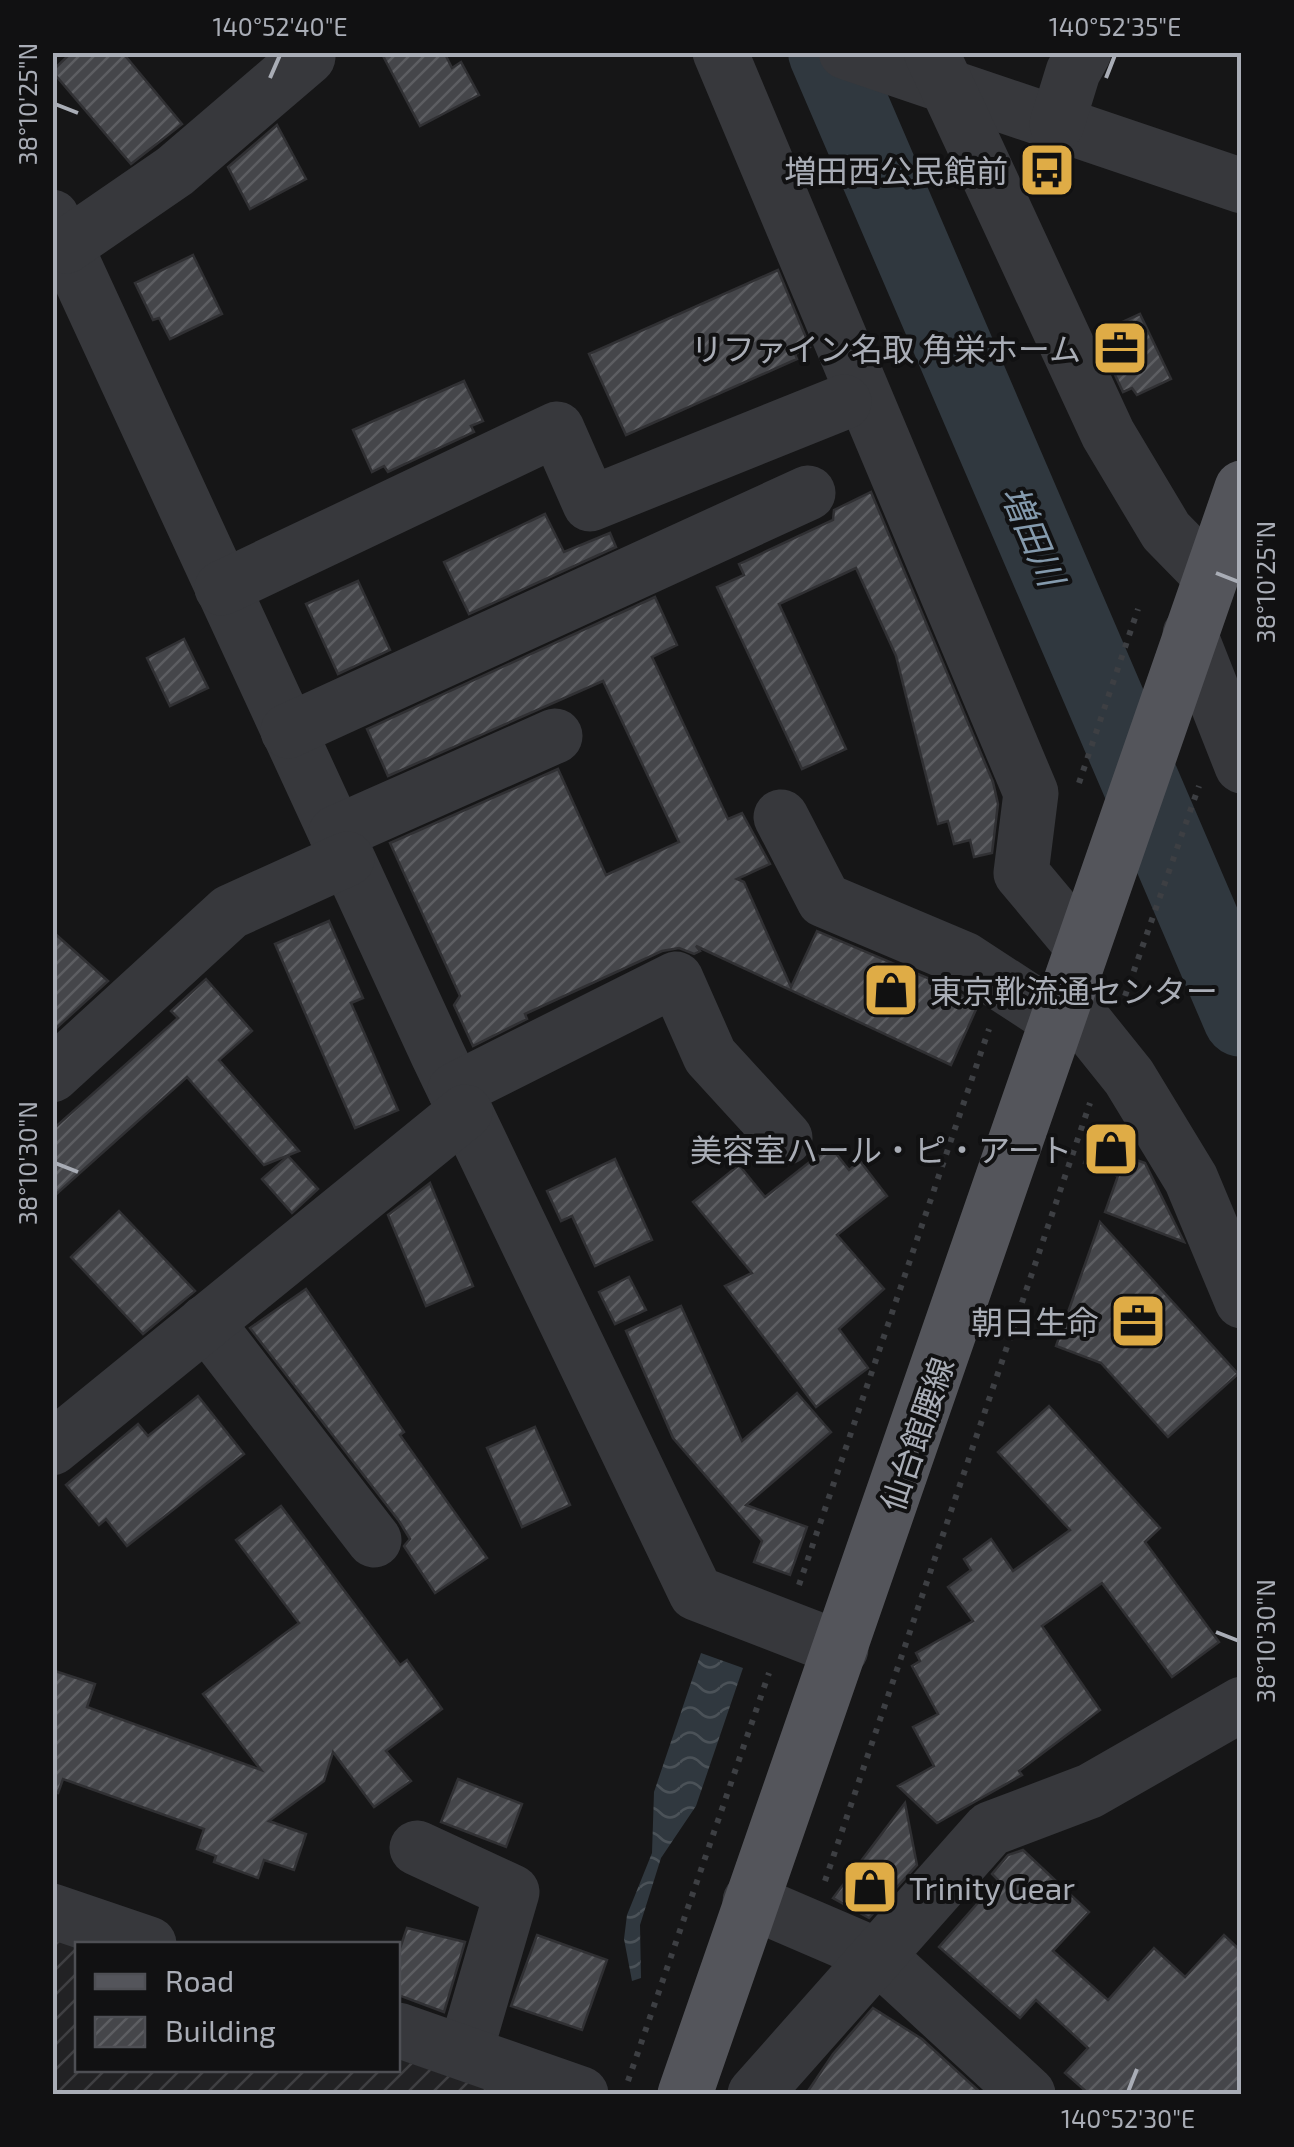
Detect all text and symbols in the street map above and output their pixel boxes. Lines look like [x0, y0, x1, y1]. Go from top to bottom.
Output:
text: 140°52'40"E [213, 11, 347, 41]
text: 140°52'35"E [1049, 11, 1181, 41]
text: 38°10'25"N [12, 43, 42, 165]
bus stop icon: 増田西公民館前 [1017, 140, 1077, 200]
place label: 増田西公民館前 [784, 151, 1008, 189]
office icon: リファイン名取 角栄ホーム [1090, 318, 1150, 378]
place label: リファイン名取 角栄ホーム [691, 329, 1081, 367]
water label: 増田川 [994, 478, 1075, 595]
text: 38°10'25"N [1250, 521, 1280, 643]
shop icon: 東京靴流通センター [861, 960, 921, 1020]
place label: 東京靴流通センター [930, 971, 1218, 1009]
text: 38°10'30"N [12, 1101, 42, 1225]
shop icon: 美容室ハール・ピ・アート [1081, 1119, 1141, 1179]
place label: 美容室ハール・ピ・アート [690, 1130, 1072, 1168]
office icon: 朝日生命 [1108, 1291, 1168, 1351]
place label: 朝日生命 [971, 1302, 1099, 1340]
street label: 仙台館腰線 [872, 1352, 960, 1516]
text: 38°10'30"N [1250, 1579, 1280, 1703]
shop icon: Trinity Gear [840, 1857, 900, 1917]
place label: Trinity Gear [909, 1868, 1075, 1906]
legend [75, 1942, 400, 2072]
text: Road [165, 1962, 234, 1998]
text: Building [165, 2012, 276, 2048]
text: 140°52'30"E [1061, 2103, 1195, 2133]

